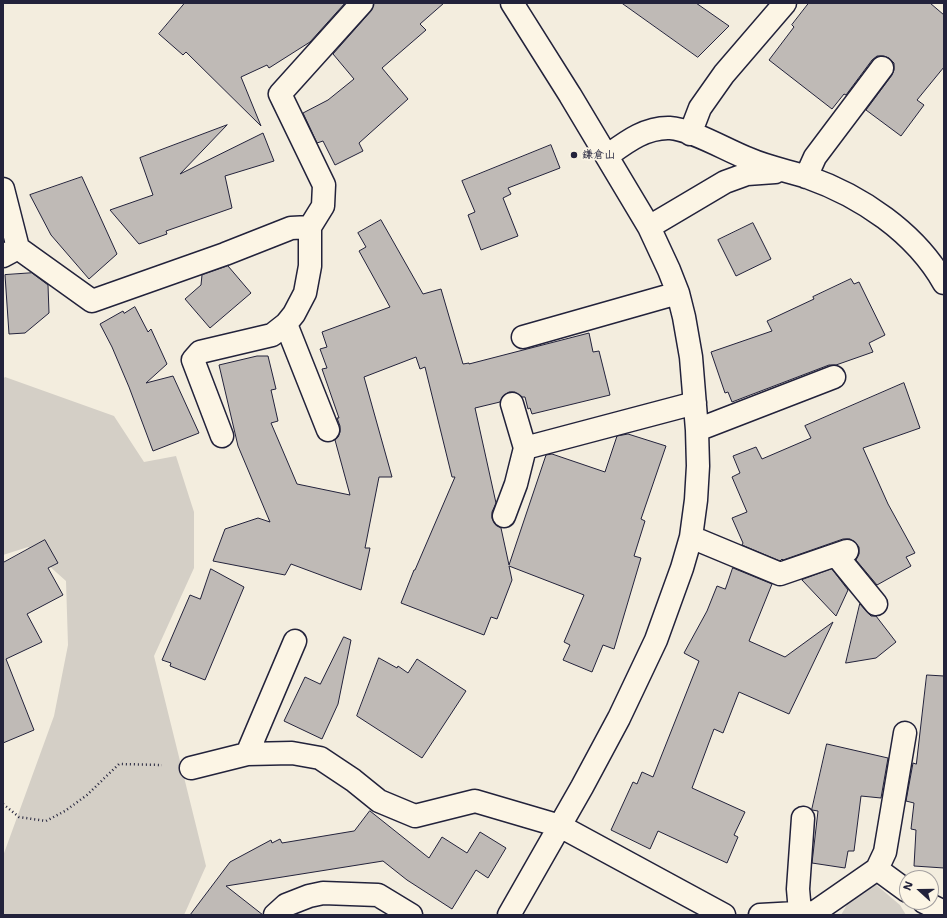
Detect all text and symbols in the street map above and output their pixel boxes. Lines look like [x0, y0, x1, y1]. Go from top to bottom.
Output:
place label: 鎌倉山 [582, 148, 615, 162]
marker: 鎌倉山 [569, 150, 579, 160]
north arrow [899, 870, 939, 910]
text: N [900, 879, 917, 893]

